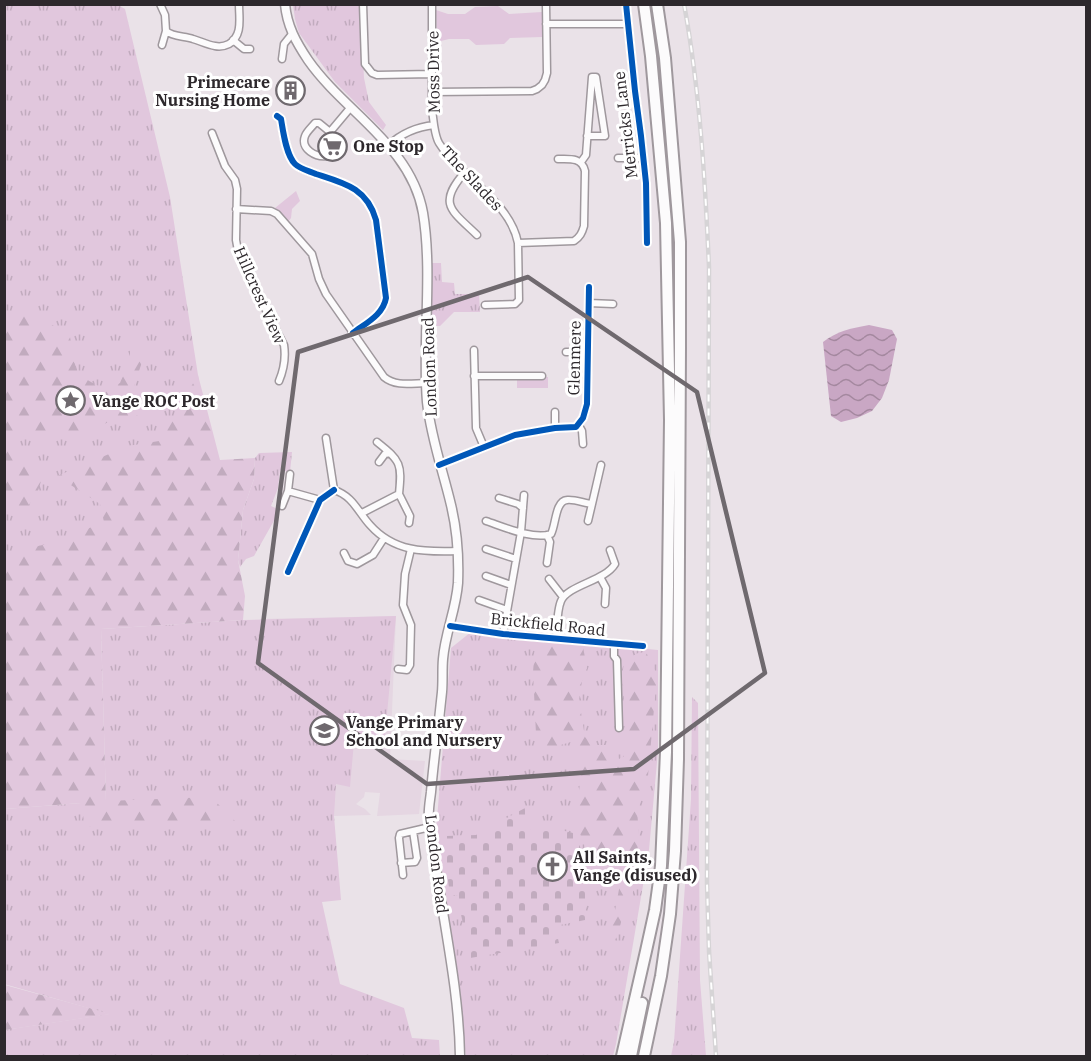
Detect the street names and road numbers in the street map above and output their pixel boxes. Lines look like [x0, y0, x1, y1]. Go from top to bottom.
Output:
street label: Moss Drive [422, 31, 444, 113]
street label: Merricks Lane [608, 70, 642, 180]
street label: The Slades [437, 141, 507, 215]
street label: Hillcrest View [230, 243, 291, 347]
street label: London Road [417, 317, 441, 417]
street label: Glenmere [563, 321, 585, 395]
street label: Brickfield Road [489, 608, 607, 640]
street label: London Road [421, 813, 453, 915]

